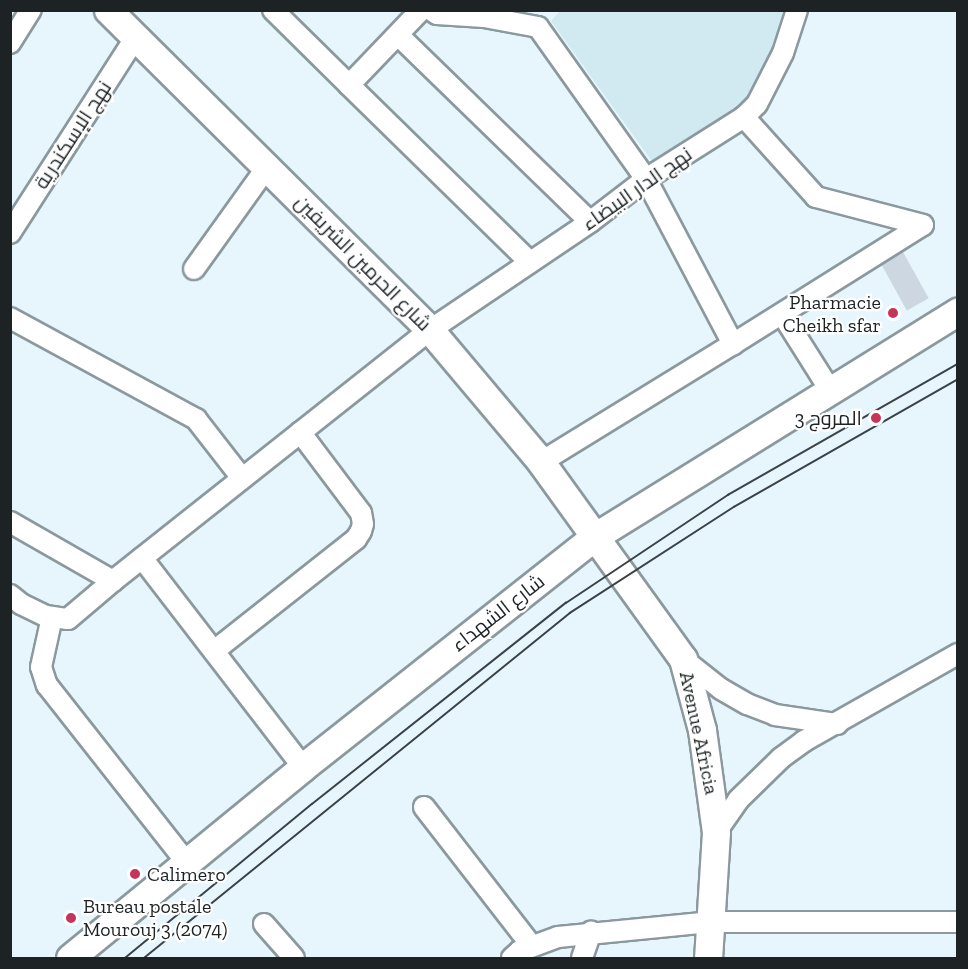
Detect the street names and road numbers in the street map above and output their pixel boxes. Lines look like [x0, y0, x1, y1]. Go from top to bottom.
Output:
street label: نهج الإسكندرية [29, 76, 117, 194]
street label: نهج الدار البيضاء [577, 142, 697, 236]
street label: شارع الحرمين الشريفين [290, 190, 436, 336]
street label: شارع الشهداء [447, 569, 549, 657]
street label: Avenue Africia [674, 669, 724, 797]

